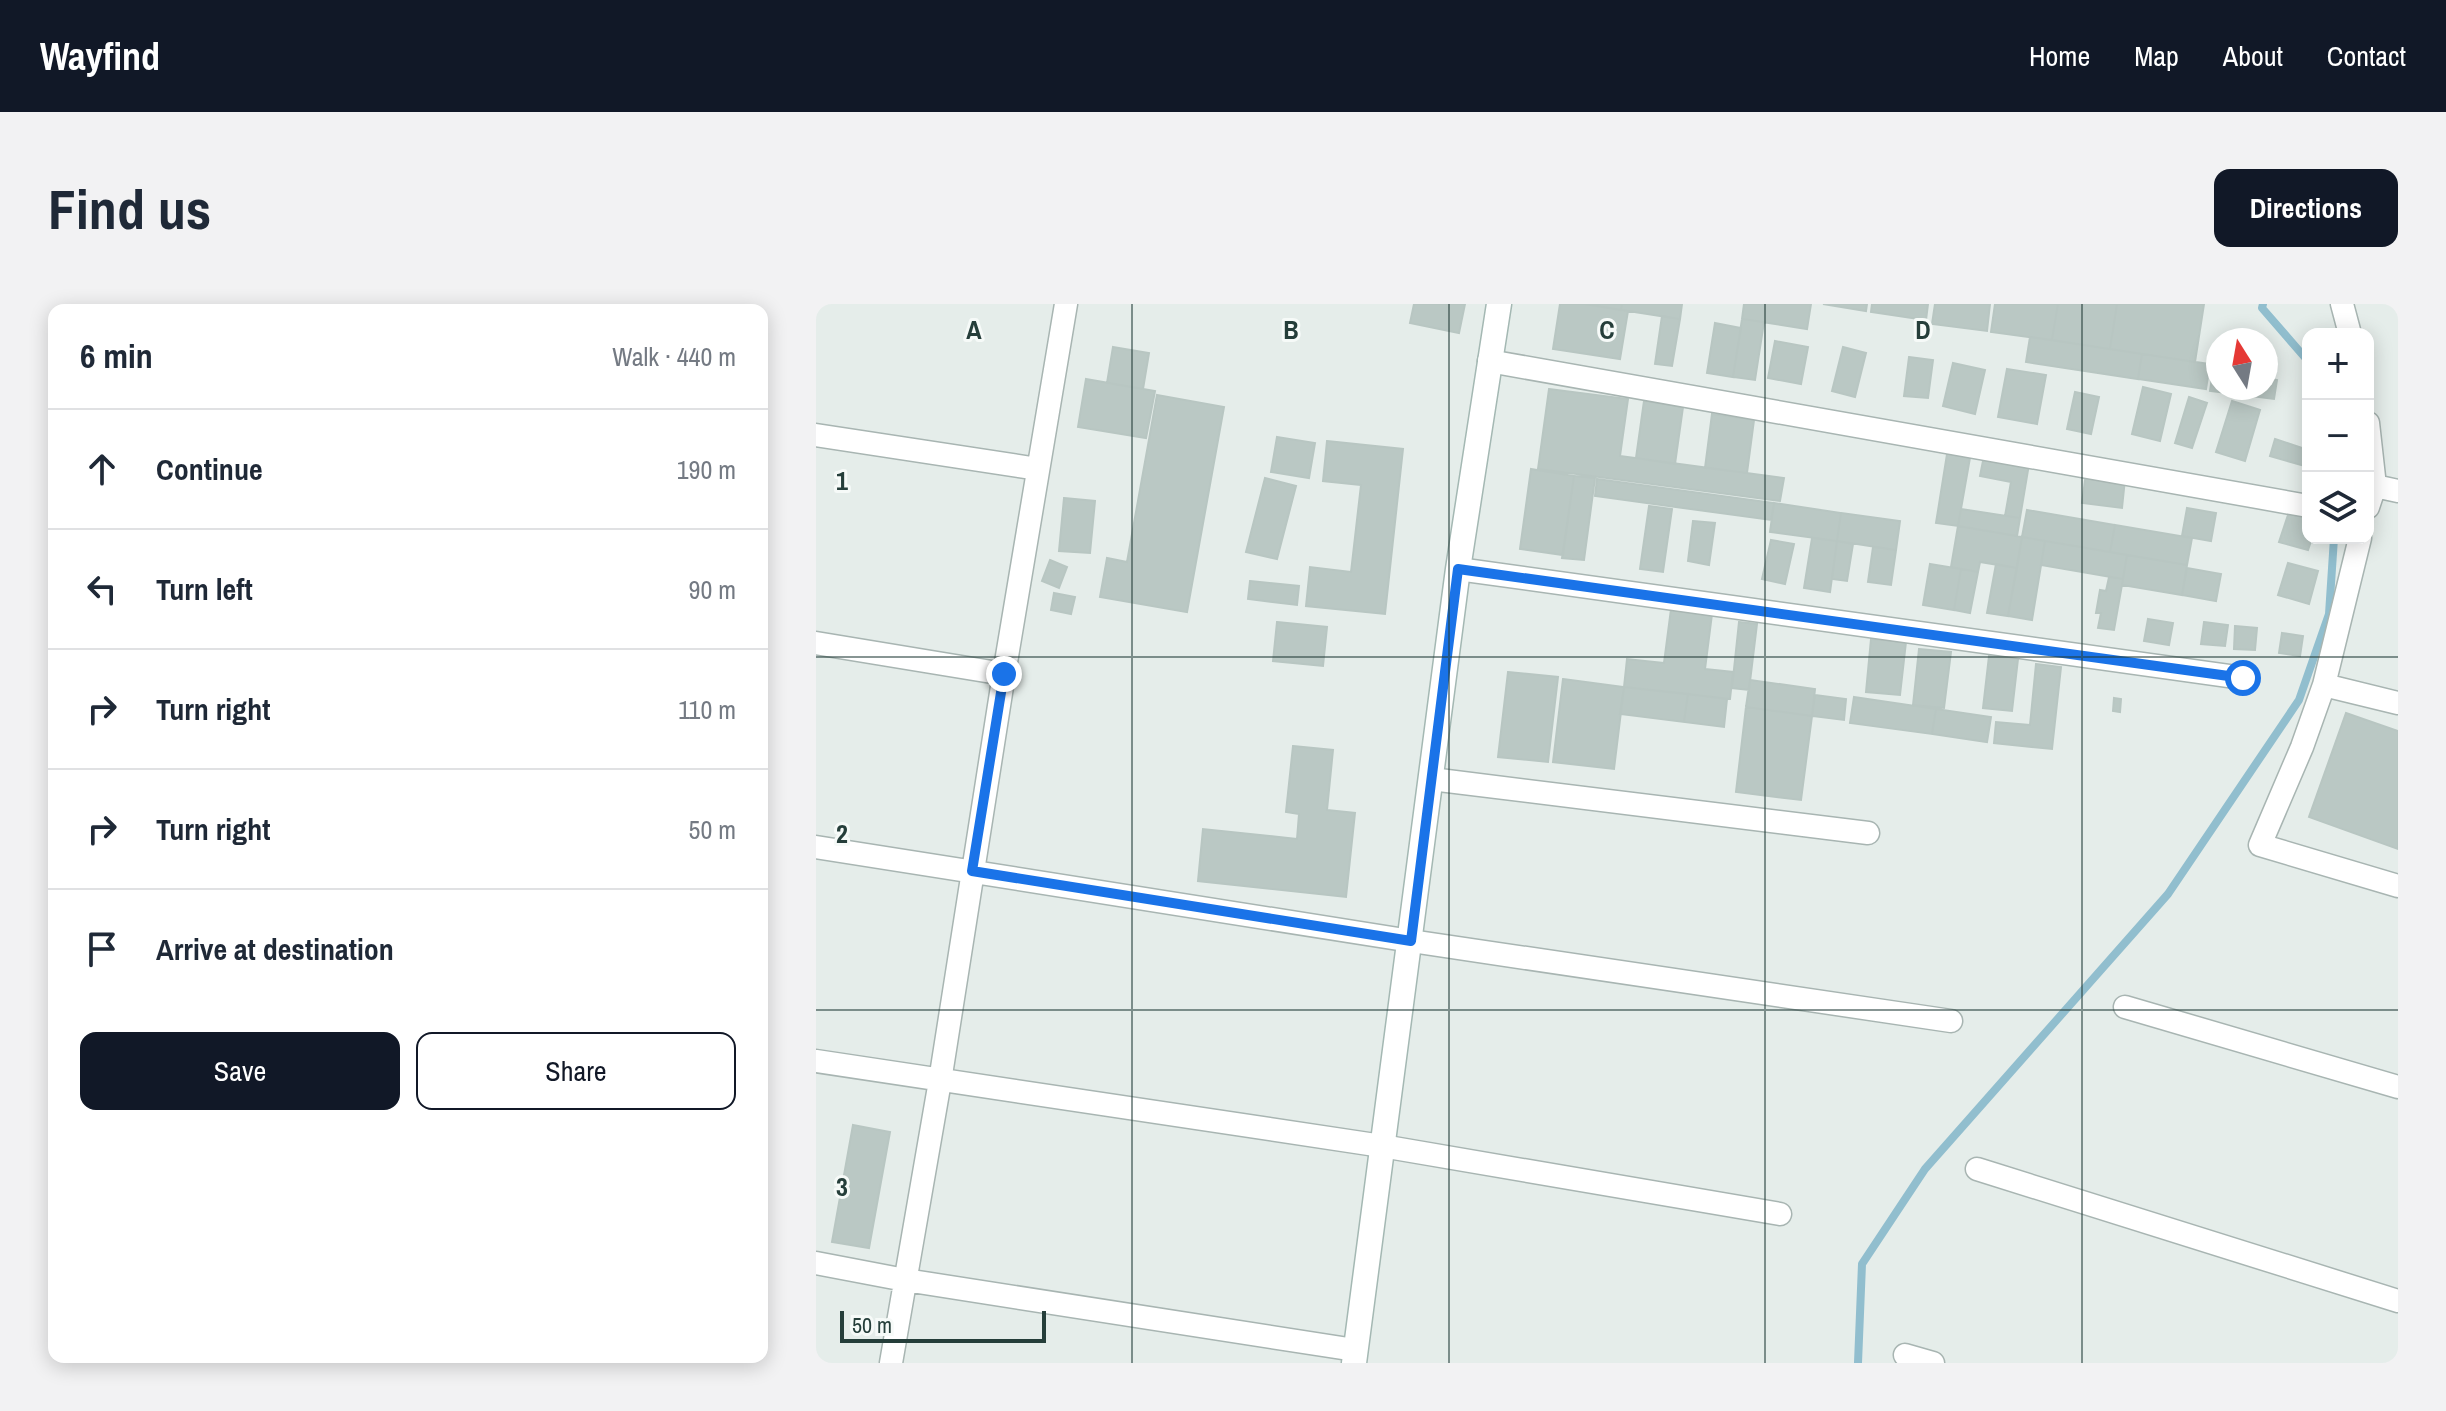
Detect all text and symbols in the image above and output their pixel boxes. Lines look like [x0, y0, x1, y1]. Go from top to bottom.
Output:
text: Wayfind [40, 31, 160, 82]
text: Home [2029, 37, 2090, 75]
text: Map [2134, 37, 2179, 75]
text: About [2223, 37, 2283, 75]
text: Contact [2327, 37, 2406, 75]
button: Directions [2214, 169, 2398, 247]
text: Find us [48, 171, 211, 246]
text: A [966, 312, 982, 347]
text: B [1283, 312, 1299, 347]
text: C [1599, 312, 1615, 347]
text: D [1915, 312, 1931, 347]
north arrow [2206, 328, 2278, 400]
map controls [2302, 328, 2374, 544]
button: + [2302, 328, 2374, 400]
text: 6 min [80, 333, 153, 379]
text: Walk · 440 m [612, 339, 736, 374]
button: − [2302, 400, 2374, 472]
icon: ahead [80, 447, 124, 491]
text: Continue [156, 449, 263, 489]
text: 190 m [677, 452, 736, 487]
text: 1 [836, 463, 848, 498]
button: layers [2302, 472, 2374, 544]
icon: left [80, 567, 124, 611]
text: Turn left [156, 569, 253, 609]
text: 90 m [689, 572, 736, 607]
route end [986, 656, 1022, 692]
route start [2225, 660, 2261, 696]
icon: right [80, 687, 124, 731]
text: Turn right [156, 689, 270, 729]
text: 110 m [678, 692, 736, 727]
icon: right [80, 807, 124, 851]
text: Turn right [156, 809, 270, 849]
text: 50 m [689, 812, 736, 847]
text: 2 [836, 816, 848, 851]
icon: arrive [80, 927, 124, 971]
text: Arrive at destination [156, 929, 394, 969]
button: Save [80, 1032, 400, 1110]
button: Share [416, 1032, 736, 1110]
text: 3 [836, 1169, 848, 1204]
scale bar [840, 1307, 1046, 1343]
text: 50 m [852, 1310, 892, 1340]

